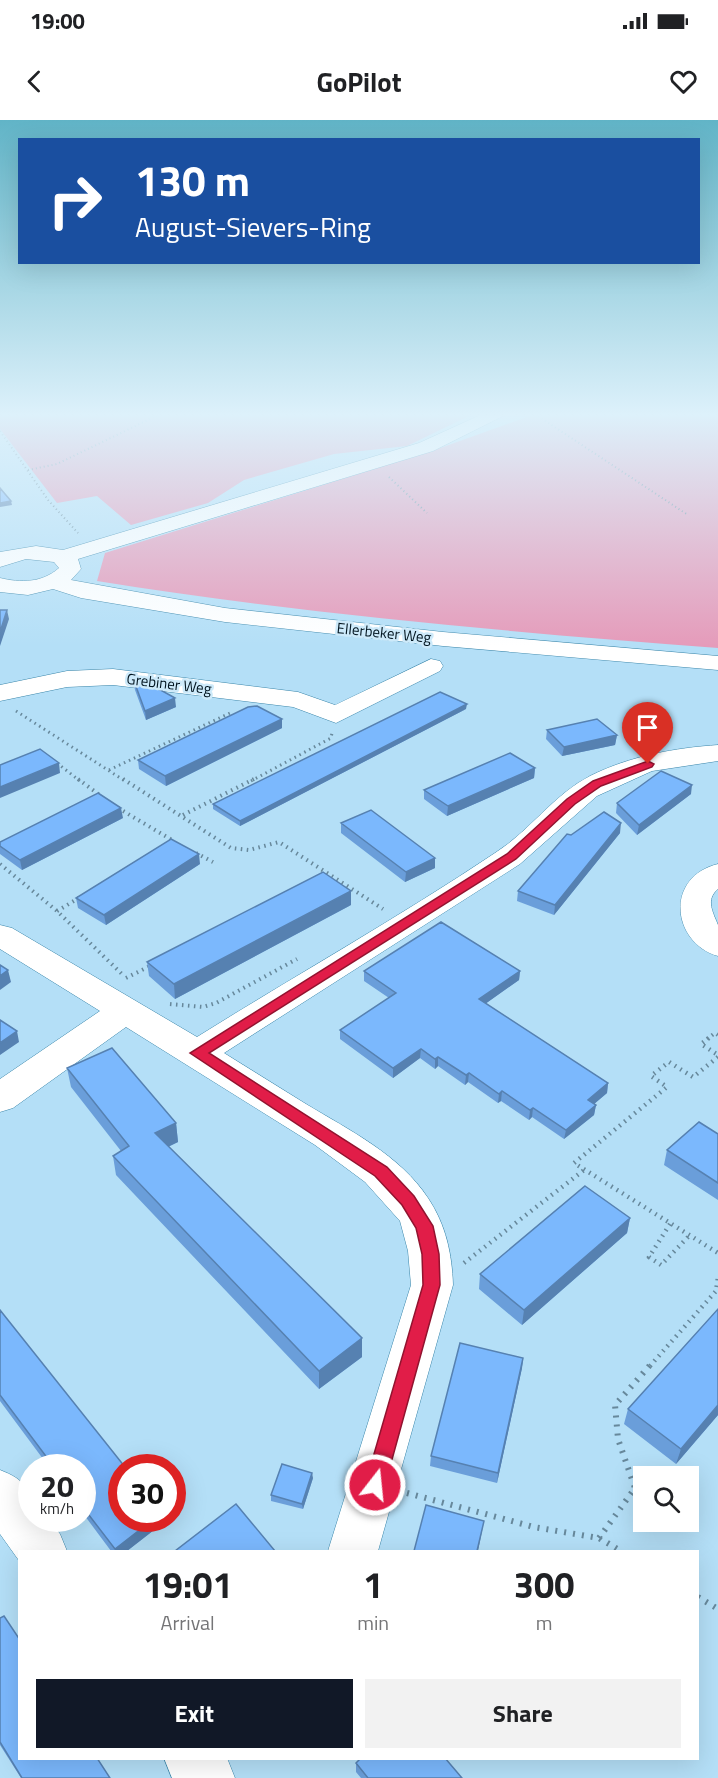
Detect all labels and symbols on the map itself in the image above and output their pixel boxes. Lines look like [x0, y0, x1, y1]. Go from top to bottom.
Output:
street label: Ellerbeker Weg [336, 616, 433, 649]
street label: Grebiner Weg [125, 667, 213, 700]
pin [622, 702, 673, 764]
position arrow [343, 1453, 407, 1517]
speed limit sign: 30 [108, 1454, 186, 1532]

